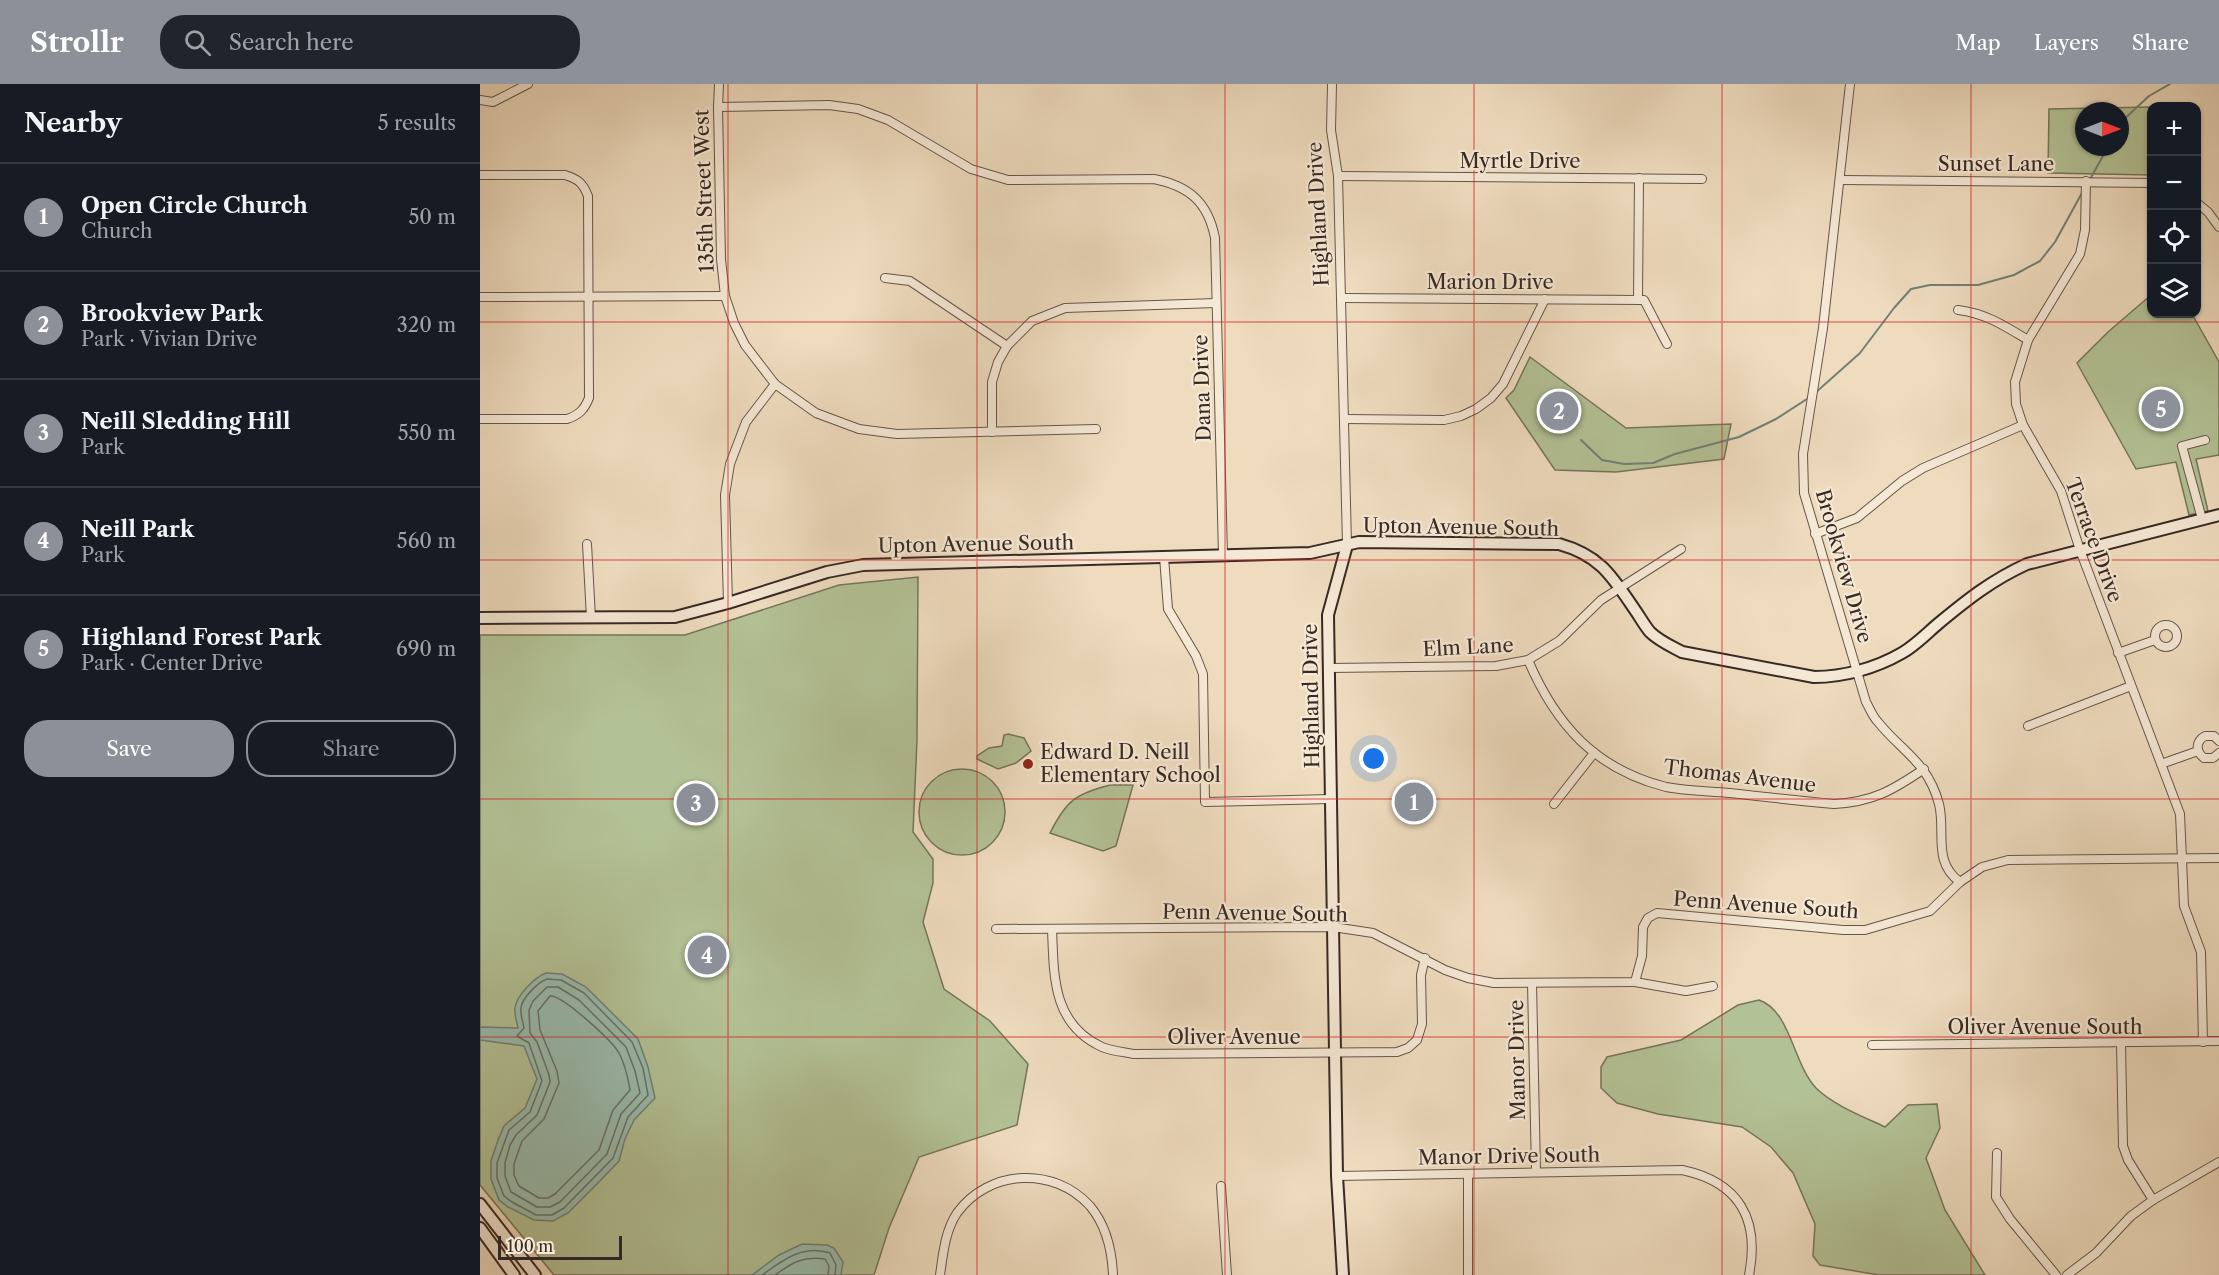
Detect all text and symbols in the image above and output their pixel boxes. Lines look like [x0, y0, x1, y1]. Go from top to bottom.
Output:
search box [160, 15, 580, 69]
text: Strollr [30, 25, 124, 59]
icon: search [181, 26, 214, 59]
text: Search here [229, 29, 353, 56]
text: Map [1956, 30, 2001, 55]
text: Layers [2034, 30, 2099, 55]
text: Share [2132, 30, 2189, 55]
north arrow [2075, 102, 2129, 156]
map controls [2147, 102, 2201, 318]
button: + [2147, 102, 2201, 156]
text: Nearby [24, 107, 122, 139]
street label: 135th Street West [689, 109, 719, 273]
text: 5 results [378, 111, 456, 135]
street label: Highland Drive [1302, 141, 1334, 287]
street label: Myrtle Drive [1460, 149, 1580, 173]
street label: Sunset Lane [1938, 152, 2054, 176]
button: − [2147, 156, 2201, 210]
text: Open Circle Church [81, 192, 308, 219]
text: 1 [39, 205, 48, 229]
text: 50 m [409, 205, 456, 229]
button: locate [2147, 210, 2201, 264]
text: Church [81, 219, 152, 243]
button: layers [2147, 264, 2201, 318]
street label: Marion Drive [1426, 270, 1554, 294]
text: Brookview Park [81, 300, 263, 327]
text: 2 [38, 313, 49, 337]
text: 320 m [397, 313, 456, 337]
text: Park · Vivian Drive [81, 327, 257, 351]
street label: Dana Drive [1188, 334, 1216, 442]
pin: 5 [2142, 386, 2180, 432]
pin: 2 [1540, 388, 1578, 434]
text: Neill Sledding Hill [81, 408, 291, 435]
text: 3 [38, 421, 49, 445]
text: 550 m [398, 421, 456, 445]
text: Park [81, 435, 124, 459]
street label: Terrace Drive [2060, 475, 2128, 605]
street label: Brookview Drive [1811, 486, 1877, 646]
street label: Upton Avenue South [1363, 513, 1560, 541]
text: Neill Park [81, 516, 194, 543]
text: 4 [38, 529, 49, 553]
text: 560 m [397, 529, 456, 553]
street label: Upton Avenue South [878, 530, 1075, 558]
text: Park [81, 543, 124, 567]
street label: Highland Drive [1298, 623, 1324, 769]
text: Highland Forest Park [81, 624, 321, 651]
street label: Elm Lane [1422, 633, 1514, 661]
text: 5 [38, 637, 49, 661]
text: 690 m [396, 637, 456, 661]
text: Park · Center Drive [81, 651, 263, 675]
button: Save [24, 720, 234, 777]
button: Share [246, 720, 456, 777]
place label: Edward D. Neill Elementary School [1040, 740, 1221, 787]
your location [1359, 744, 1388, 773]
street label: Thomas Avenue [1662, 755, 1818, 797]
marker: Edward D. Neill Elementary School [1021, 757, 1035, 771]
pin: 3 [676, 780, 716, 826]
pin: 1 [1394, 780, 1434, 824]
street label: Penn Avenue South [1672, 887, 1860, 923]
street label: Penn Avenue South [1162, 899, 1349, 927]
pin: 4 [688, 932, 726, 978]
street label: Manor Drive [1504, 999, 1530, 1121]
street label: Oliver Avenue South [1948, 1015, 2143, 1039]
street label: Oliver Avenue [1167, 1025, 1301, 1049]
street label: Manor Drive South [1418, 1142, 1601, 1170]
scale bar [498, 1233, 622, 1260]
text: 100 m [507, 1236, 553, 1256]

